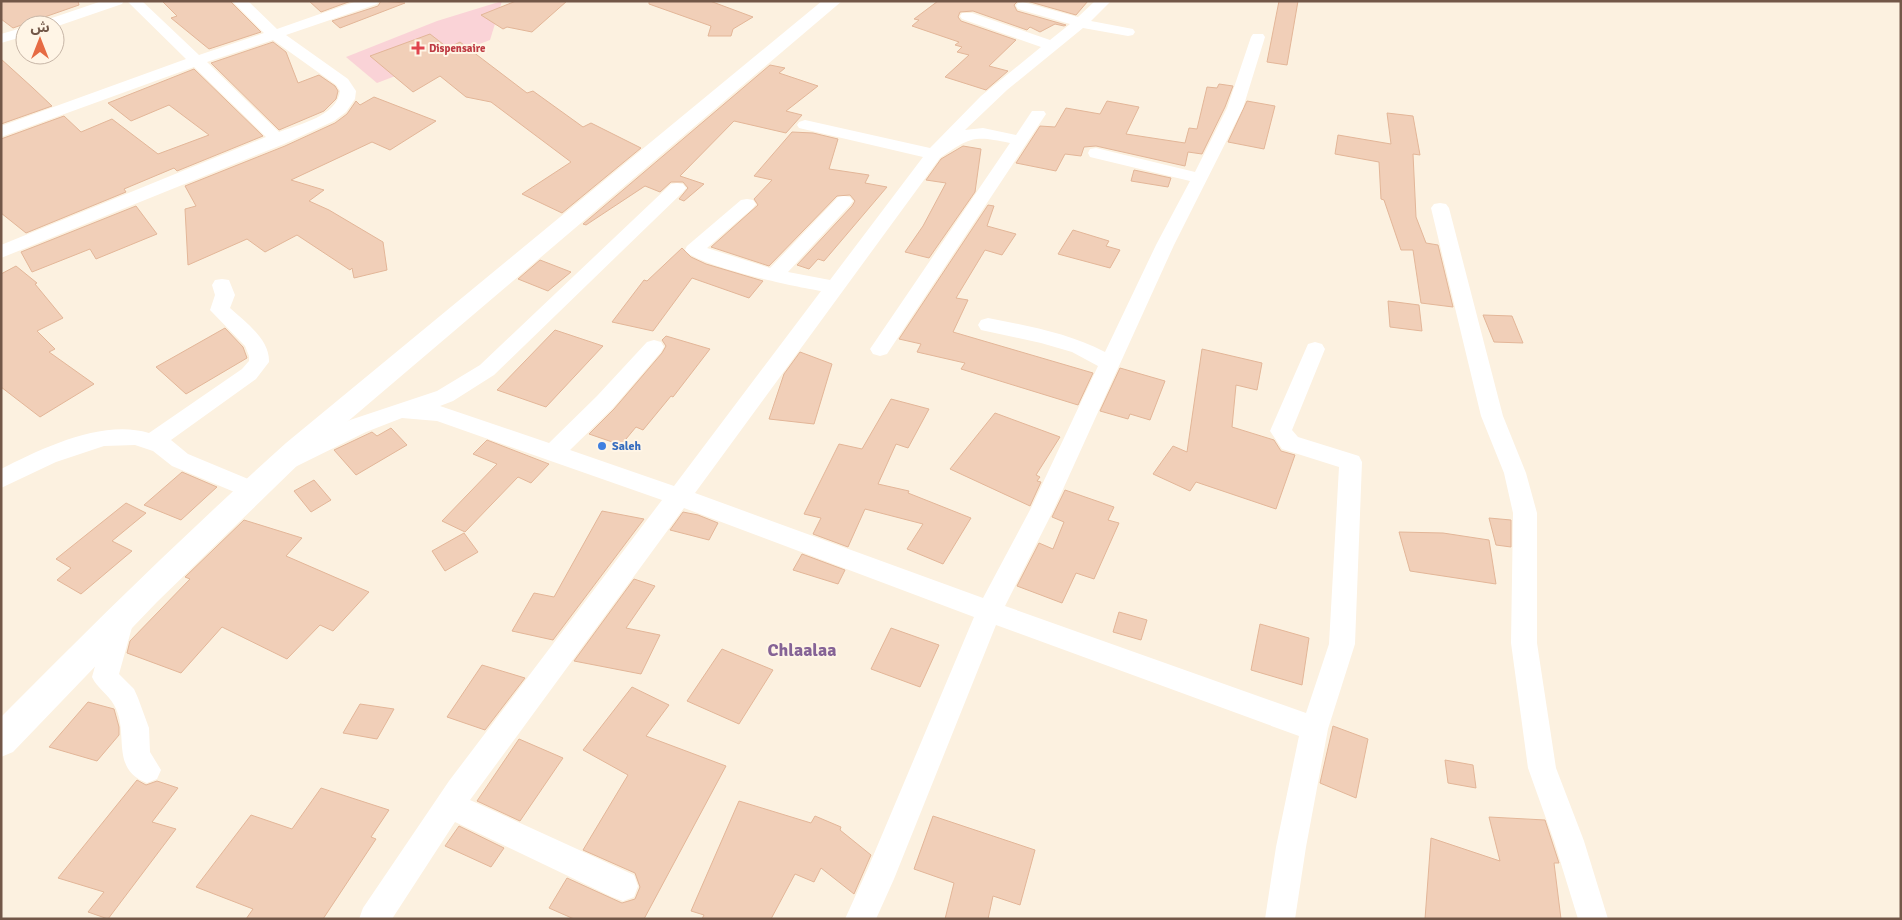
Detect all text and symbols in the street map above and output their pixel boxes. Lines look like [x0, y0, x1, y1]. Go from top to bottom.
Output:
north arrow [15, 15, 65, 65]
text: ش [30, 19, 50, 36]
marker: Dispensaire [411, 41, 425, 55]
place label: Dispensaire [429, 42, 486, 55]
place label: Saleh [612, 439, 641, 454]
marker: Saleh [596, 440, 608, 452]
district label: Chlaalaa [767, 639, 837, 661]

